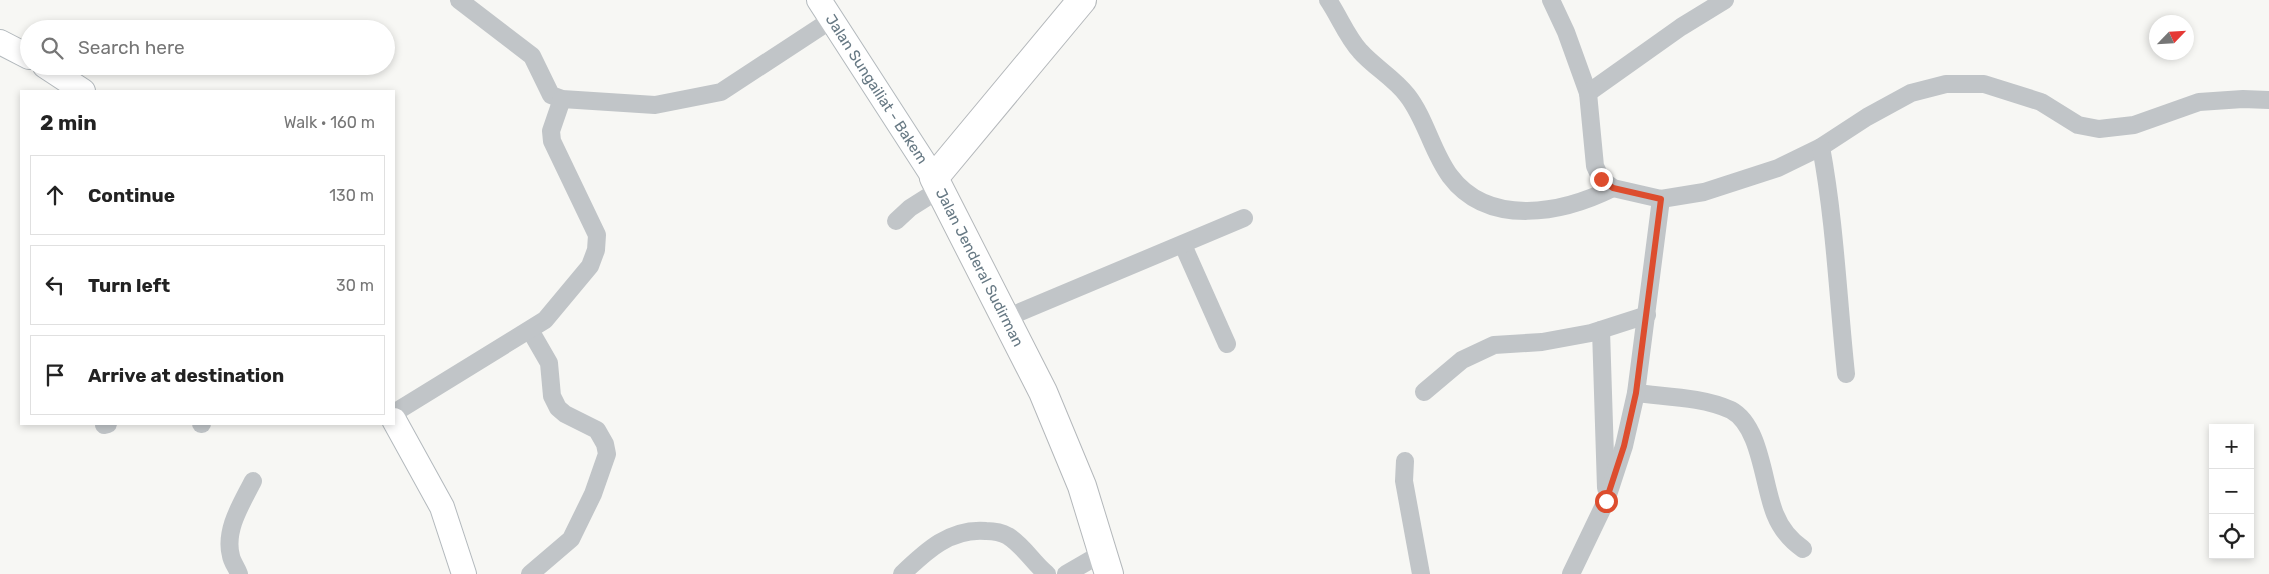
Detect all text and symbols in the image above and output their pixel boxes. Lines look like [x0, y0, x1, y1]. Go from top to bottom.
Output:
street label: Jalan Sungailiat - Bakem [822, 11, 931, 167]
north arrow [2149, 15, 2194, 60]
search box [20, 20, 395, 75]
icon: search [38, 34, 66, 62]
text: Search here [78, 36, 185, 59]
text: 2 min [40, 110, 97, 135]
text: Walk · 160 m [284, 113, 375, 132]
route end [1590, 168, 1613, 191]
icon: ahead [41, 181, 69, 209]
text: Continue [88, 184, 175, 207]
street label: Jalan Jenderal Sudirman [932, 185, 1027, 350]
text: 130 m [329, 186, 374, 205]
icon: left [41, 271, 69, 299]
text: Turn left [88, 274, 170, 297]
text: 30 m [336, 276, 374, 295]
icon: arrive [41, 361, 69, 389]
text: Arrive at destination [88, 364, 284, 387]
map controls [2209, 424, 2254, 559]
button: + [2209, 424, 2254, 469]
button: − [2209, 469, 2254, 514]
route start [1595, 490, 1618, 513]
button: locate [2209, 514, 2254, 559]

